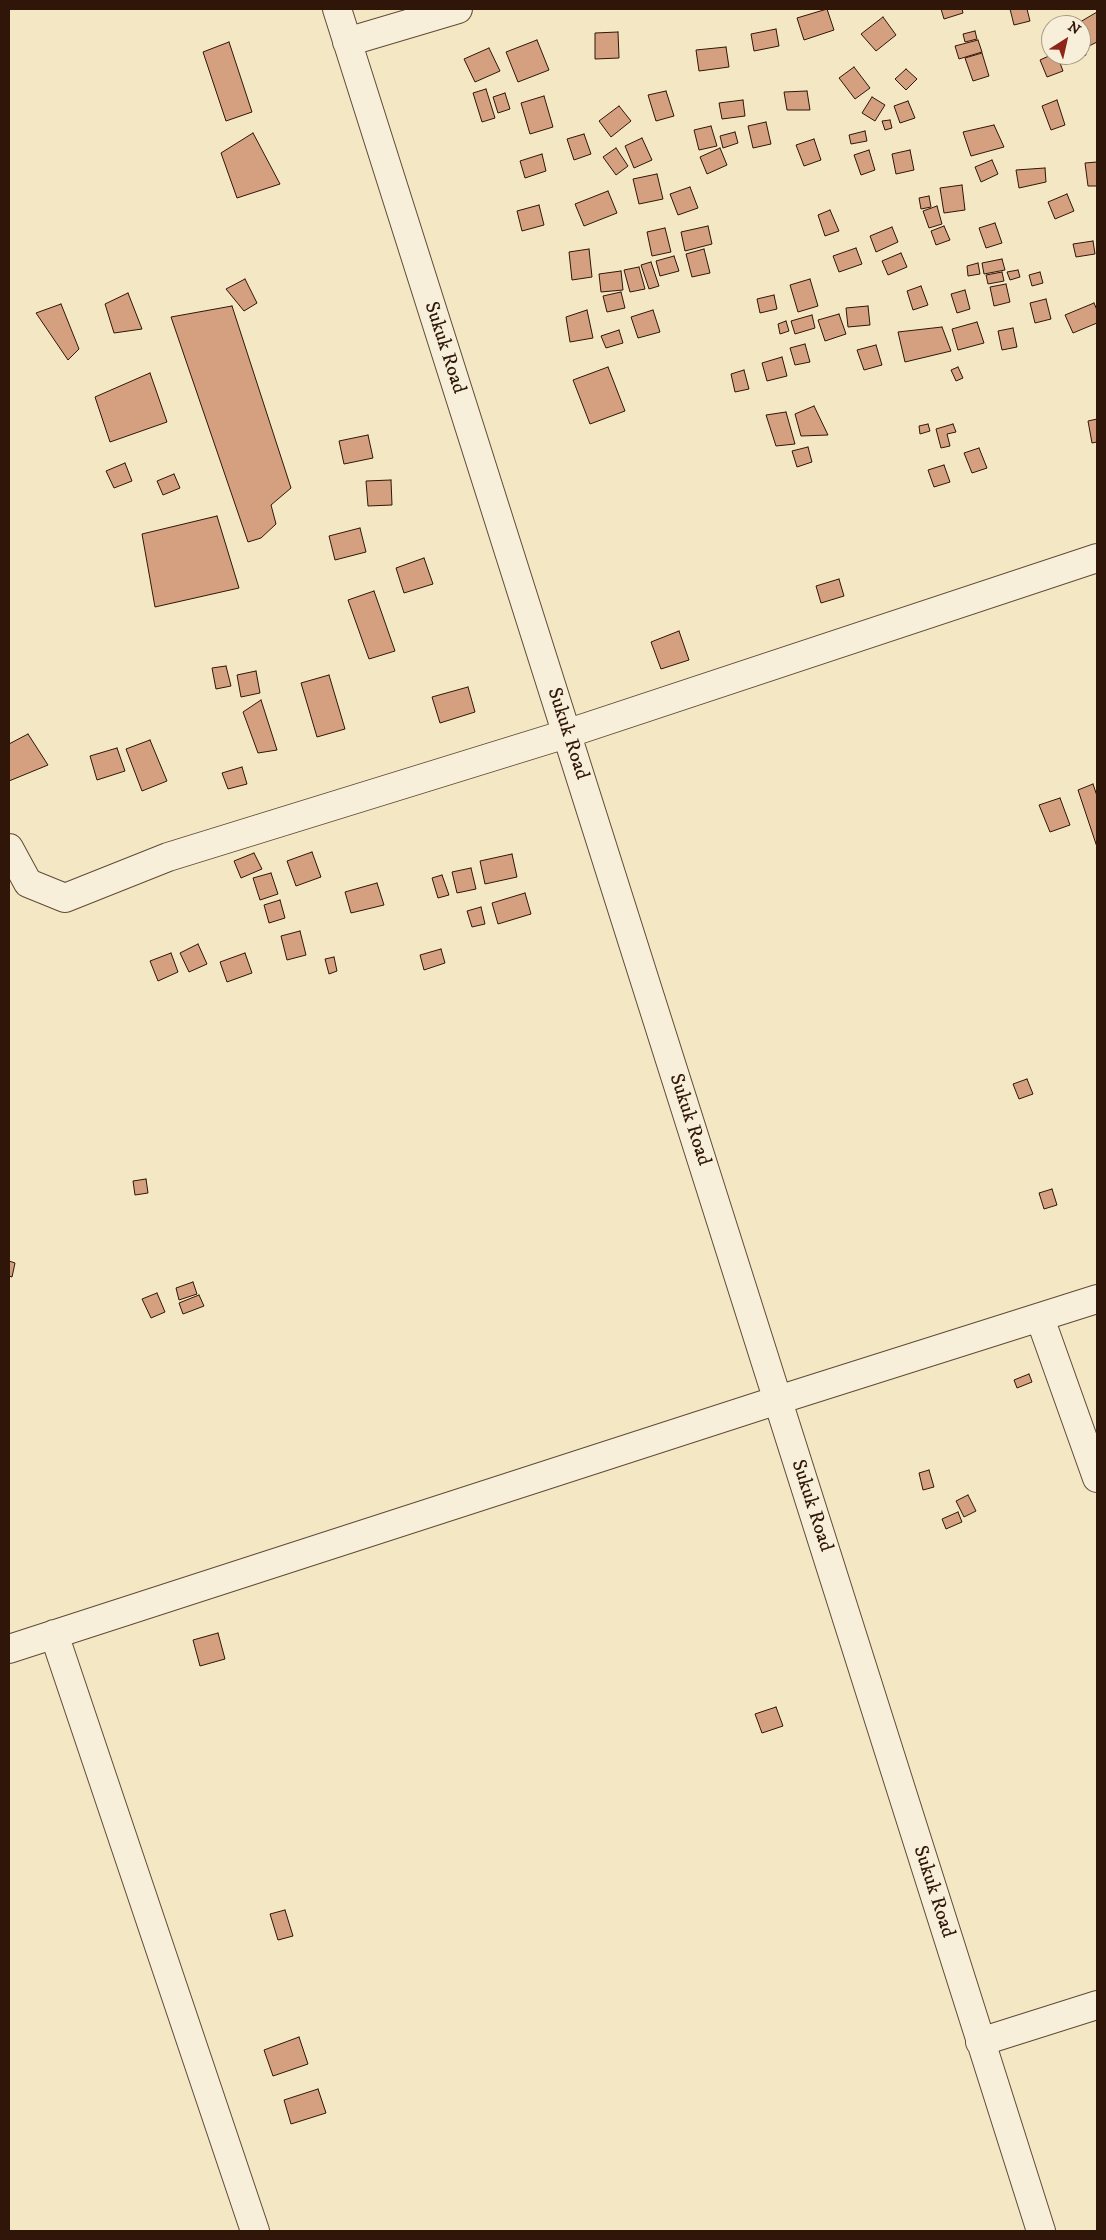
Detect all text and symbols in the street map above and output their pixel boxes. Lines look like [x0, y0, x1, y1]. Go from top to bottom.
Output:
north arrow [1041, 15, 1091, 65]
text: N [1064, 18, 1084, 39]
street label: Sukuk Road [418, 299, 470, 397]
street label: Sukuk Road [541, 685, 593, 783]
street label: Sukuk Road [663, 1071, 715, 1169]
street label: Sukuk Road [785, 1457, 837, 1555]
street label: Sukuk Road [907, 1843, 959, 1941]

